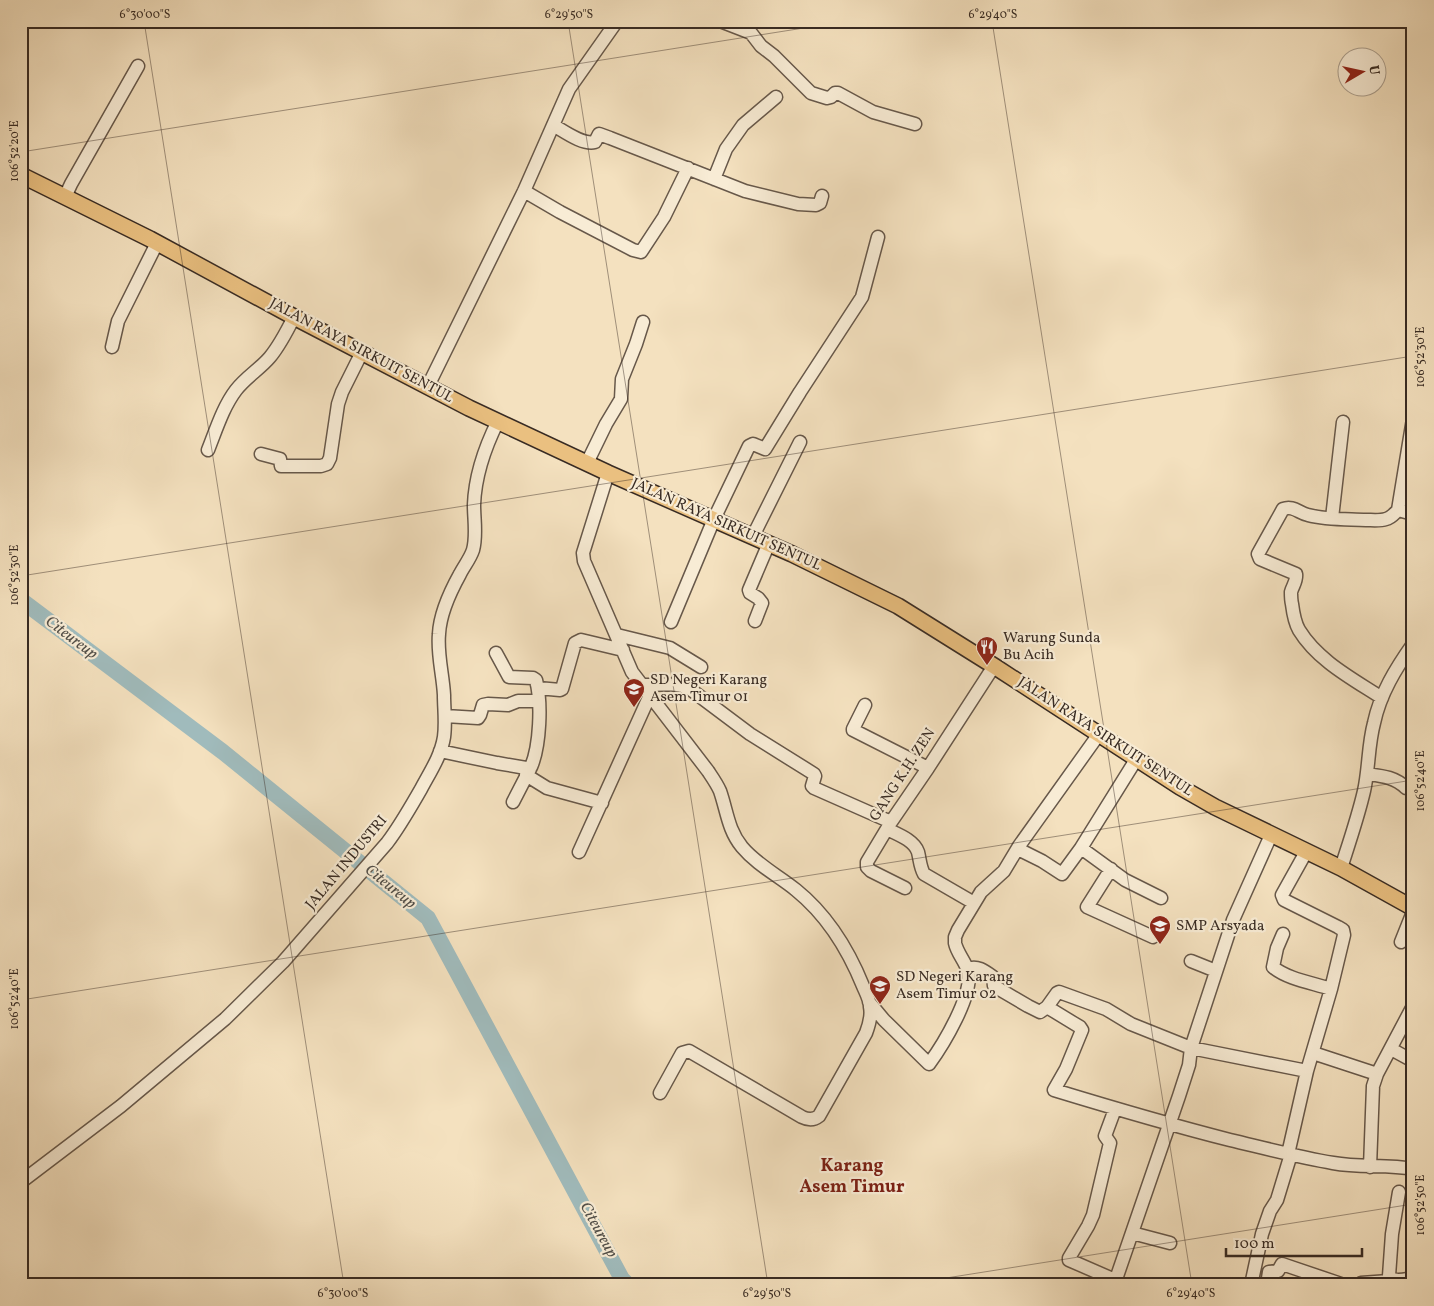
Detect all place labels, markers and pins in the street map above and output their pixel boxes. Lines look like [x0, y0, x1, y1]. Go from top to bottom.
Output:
place label: Warung Sunda Bu Acih [1003, 628, 1100, 666]
restaurant icon: Warung Sunda Bu Acih [975, 635, 999, 666]
place label: SD Negeri Karang Asem Timur 01 [650, 670, 767, 708]
school or university icon: SD Negeri Karang Asem Timur 01 [622, 677, 646, 708]
school or university icon: SMP Arsyada [1148, 914, 1172, 945]
place label: SMP Arsyada [1176, 916, 1264, 937]
place label: SD Negeri Karang Asem Timur 02 [896, 967, 1013, 1005]
school or university icon: SD Negeri Karang Asem Timur 02 [868, 974, 892, 1005]

